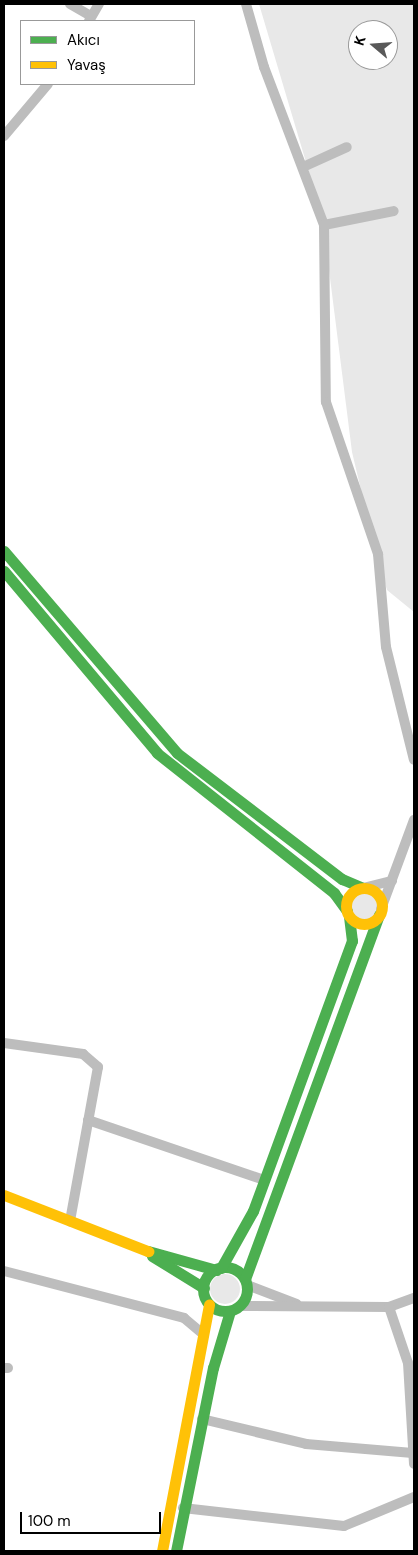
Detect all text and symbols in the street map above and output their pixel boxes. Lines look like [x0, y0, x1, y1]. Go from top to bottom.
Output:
legend [20, 20, 195, 85]
north arrow [348, 20, 398, 70]
text: Akıcı [67, 30, 100, 50]
text: K [350, 34, 370, 48]
text: Yavaş [67, 55, 106, 75]
scale bar [22, 1502, 164, 1534]
text: 100 m [28, 1511, 71, 1531]

